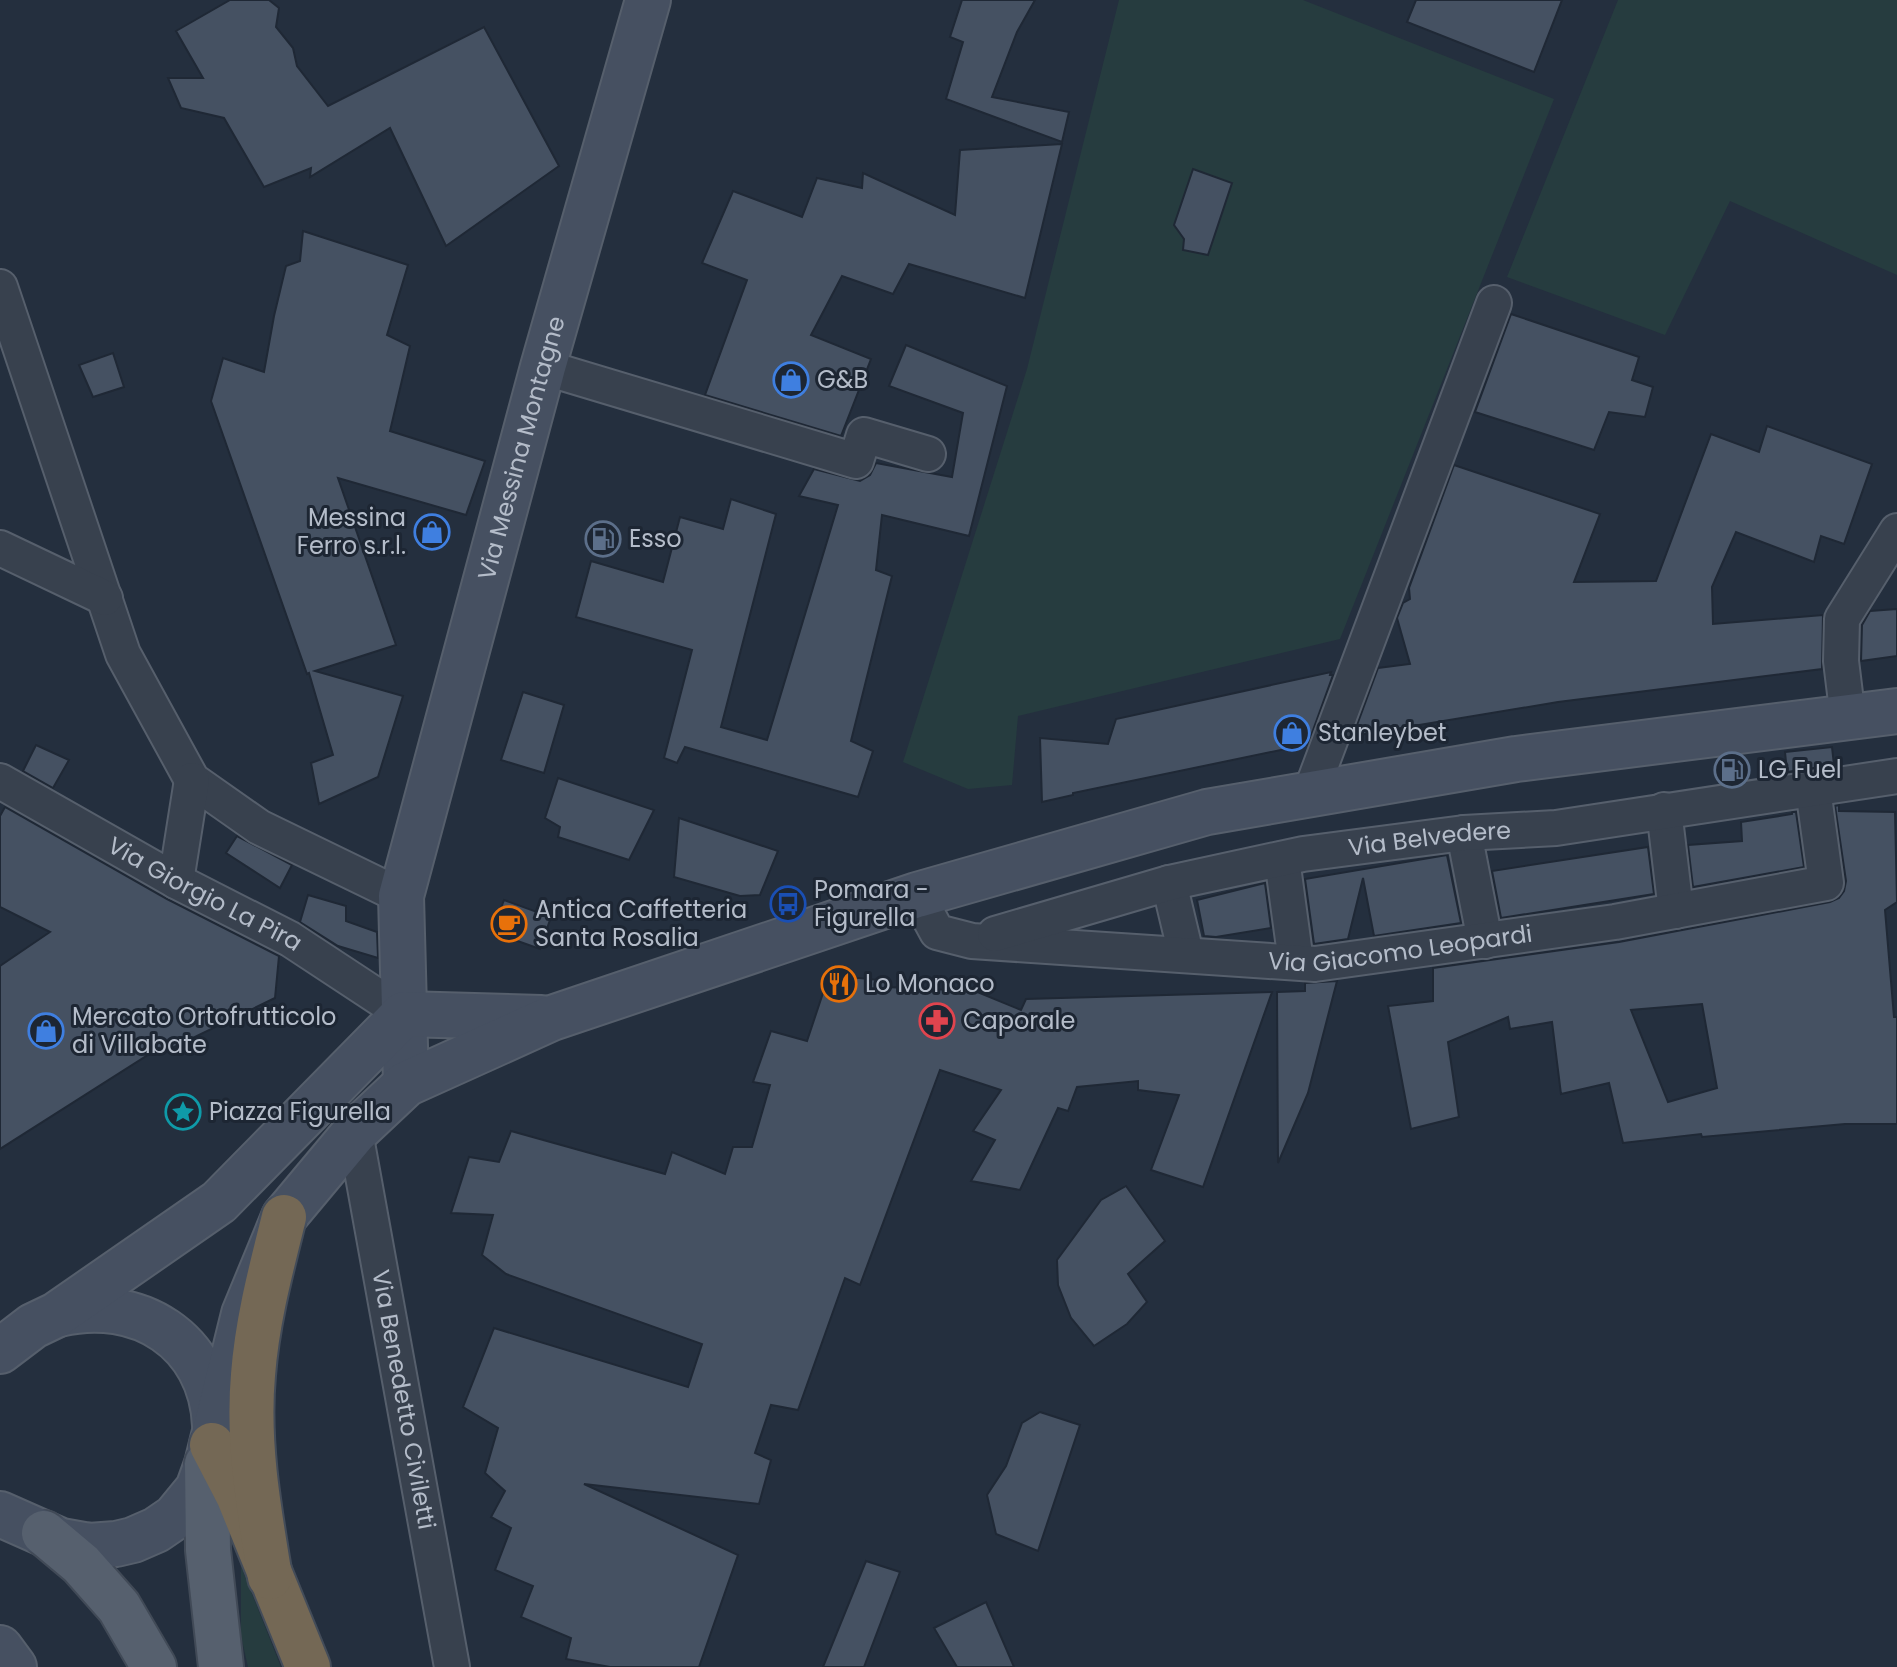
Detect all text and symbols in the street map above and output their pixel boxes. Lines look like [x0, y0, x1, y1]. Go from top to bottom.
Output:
street label: Via Messina Montagne [470, 312, 573, 584]
shop icon: G&B [772, 361, 810, 399]
place label: G&B [817, 363, 868, 396]
place label: Messina Ferro s.r.l. [297, 501, 406, 562]
shop icon: Messina Ferro s.r.l. [413, 513, 451, 551]
fuel station icon: Esso [584, 520, 622, 558]
place label: Esso [629, 522, 682, 555]
shop icon: Stanleybet [1273, 714, 1311, 752]
place label: Stanleybet [1318, 716, 1447, 749]
fuel station icon: LG Fuel [1713, 751, 1751, 789]
place label: LG Fuel [1758, 753, 1842, 786]
street label: Via Belvedere [1346, 813, 1512, 864]
street label: Via Giorgio La Pira [102, 829, 309, 959]
place label: Pomara - Figurella [814, 873, 929, 934]
bus stop icon: Pomara - Figurella [769, 885, 807, 923]
place label: Antica Caffetteria Santa Rosalia [535, 893, 747, 954]
cafe icon: Antica Caffetteria Santa Rosalia [490, 905, 528, 943]
street label: Via Giacomo Leopardi [1267, 917, 1534, 980]
restaurant icon: Lo Monaco [820, 965, 858, 1003]
place label: Lo Monaco [865, 967, 995, 1000]
place label: Mercato Ortofrutticolo di Villabate [72, 1000, 336, 1061]
pharmacy icon: Caporale [918, 1002, 956, 1040]
place label: Caporale [963, 1004, 1075, 1037]
shop icon: Mercato Ortofrutticolo di Villabate [27, 1012, 65, 1050]
place icon: Piazza Figurella [164, 1093, 202, 1131]
place label: Piazza Figurella [209, 1095, 391, 1128]
street label: Via Benedetto Civiletti [364, 1267, 444, 1532]

